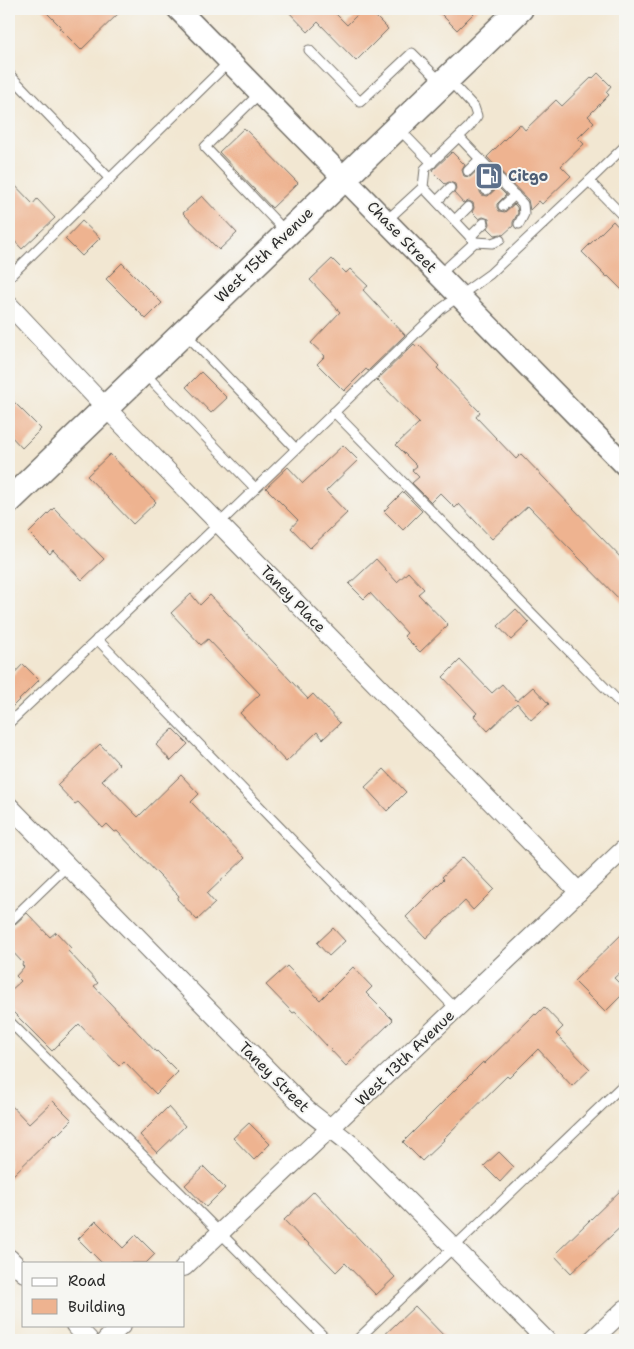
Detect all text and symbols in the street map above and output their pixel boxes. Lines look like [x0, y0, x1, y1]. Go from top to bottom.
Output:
fuel station icon: Citgo [474, 161, 504, 191]
place label: Citgo [508, 166, 549, 186]
street label: Chase Street [363, 197, 441, 277]
street label: West 15th Avenue [210, 203, 318, 307]
street label: Taney Place [256, 561, 330, 637]
street label: West 13th Avenue [351, 1005, 459, 1111]
street label: Taney Street [234, 1037, 314, 1117]
legend [22, 1262, 185, 1326]
text: Road [68, 1271, 106, 1291]
text: Building [68, 1297, 125, 1317]

